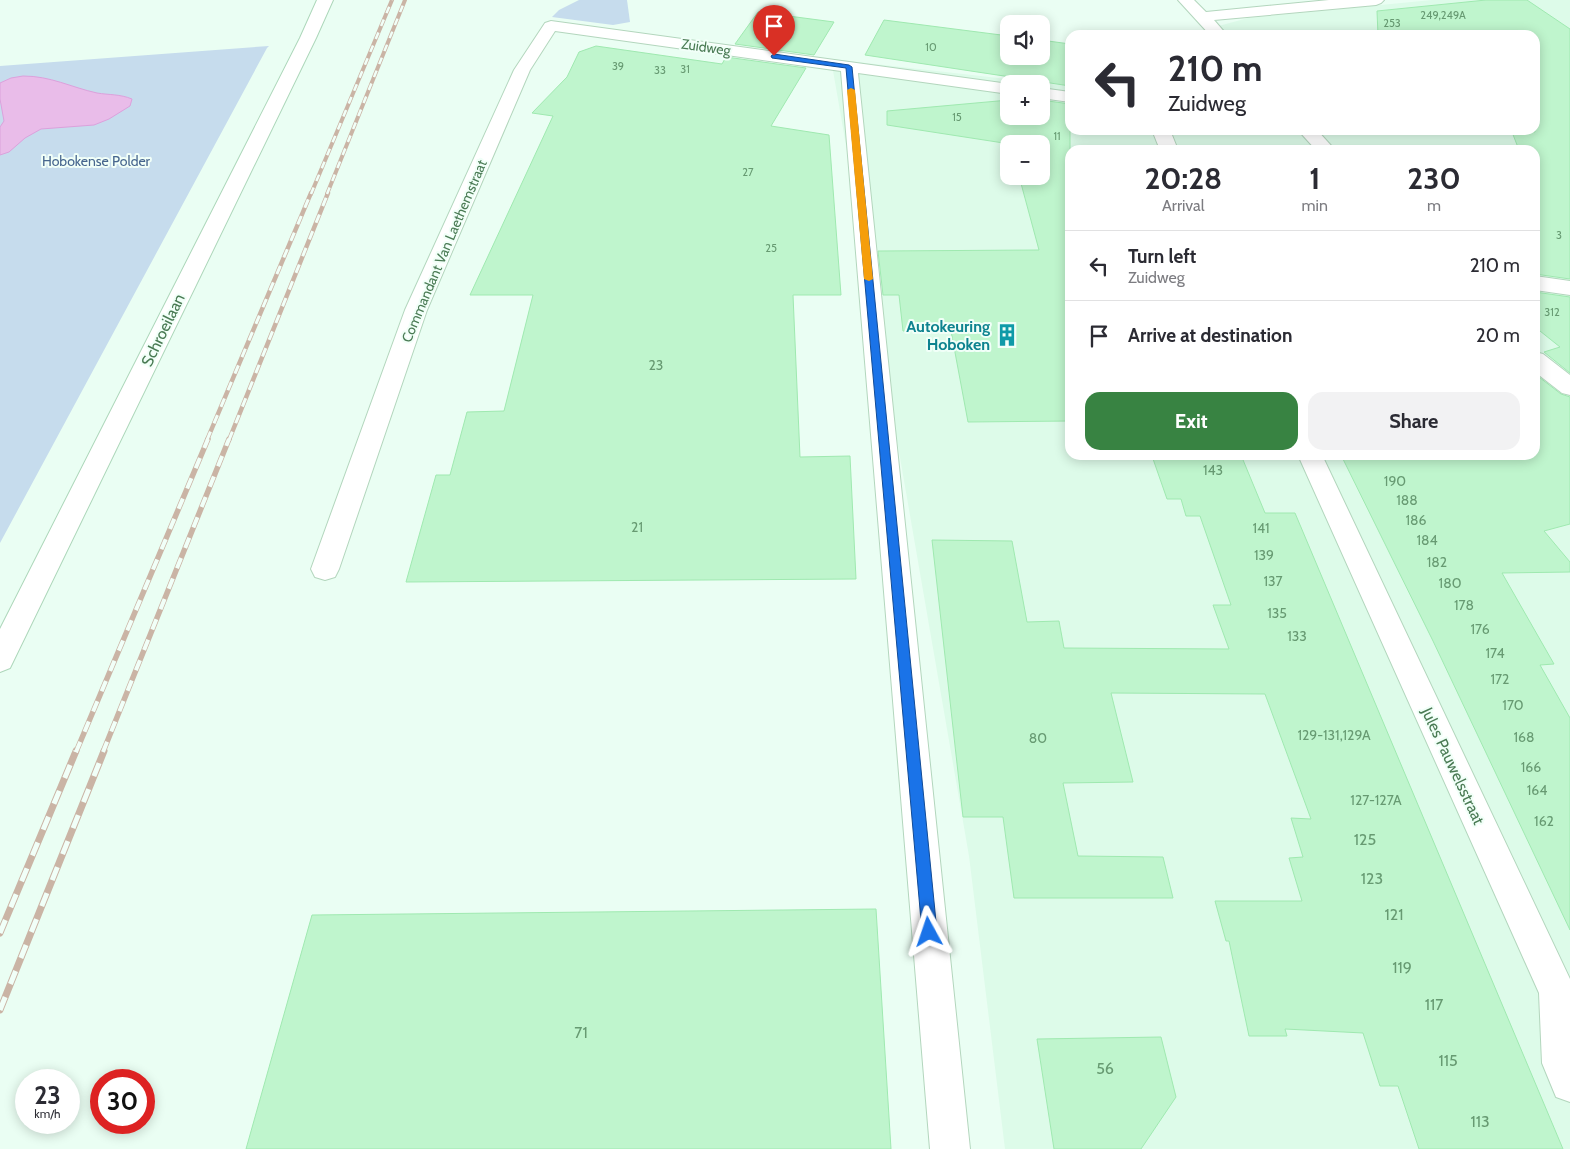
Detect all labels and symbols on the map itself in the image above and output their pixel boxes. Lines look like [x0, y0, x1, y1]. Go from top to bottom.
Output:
pin [753, 5, 795, 56]
house number: 249,249A [1420, 8, 1466, 22]
house number: 253 [1383, 16, 1401, 30]
street label: Zuidweg [680, 35, 733, 60]
house number: 10 [925, 40, 937, 54]
house number: 39 [612, 59, 624, 73]
house number: 31 [680, 62, 690, 76]
house number: 33 [654, 63, 666, 77]
house number: 15 [952, 110, 962, 124]
house number: 11 [1053, 129, 1061, 143]
park label: Hobokense Polder [42, 152, 151, 170]
street label: Commandant Van Laethemstraat [397, 157, 491, 345]
house number: 27 [742, 165, 754, 179]
house number: 3 [1556, 228, 1562, 242]
house number: 25 [765, 241, 777, 255]
street label: Schroeilaan [137, 290, 189, 369]
house number: 312 [1544, 305, 1560, 319]
place label: Autokeuring Hoboken [906, 317, 990, 354]
building icon: Autokeuring Hoboken [994, 322, 1020, 348]
house number: 23 [649, 356, 663, 374]
house number: 143 [1203, 461, 1223, 479]
house number: 190 [1384, 472, 1406, 490]
house number: 188 [1396, 491, 1418, 509]
house number: 186 [1406, 511, 1427, 529]
house number: 21 [631, 518, 643, 536]
house number: 141 [1252, 519, 1270, 537]
house number: 184 [1416, 531, 1438, 549]
house number: 139 [1254, 546, 1274, 564]
house number: 182 [1427, 553, 1447, 571]
house number: 137 [1263, 572, 1283, 590]
house number: 180 [1439, 574, 1462, 592]
house number: 178 [1454, 596, 1474, 614]
house number: 135 [1267, 604, 1287, 622]
house number: 176 [1470, 620, 1490, 638]
house number: 133 [1287, 627, 1307, 645]
house number: 174 [1485, 644, 1505, 662]
house number: 172 [1491, 670, 1509, 688]
house number: 170 [1502, 696, 1524, 714]
street label: Jules Pauwelsstraat [1417, 703, 1489, 828]
house number: 129-131,129A [1297, 726, 1371, 744]
house number: 168 [1514, 728, 1535, 746]
house number: 80 [1029, 729, 1047, 747]
house number: 166 [1521, 758, 1541, 776]
house number: 164 [1527, 781, 1547, 799]
house number: 127-127A [1350, 791, 1402, 809]
house number: 162 [1534, 812, 1554, 830]
house number: 125 [1354, 830, 1376, 849]
house number: 123 [1361, 869, 1383, 888]
position arrow [902, 905, 954, 957]
house number: 121 [1385, 905, 1403, 924]
house number: 119 [1392, 958, 1412, 977]
house number: 117 [1425, 995, 1443, 1014]
house number: 71 [574, 1023, 588, 1042]
house number: 115 [1438, 1051, 1458, 1070]
house number: 56 [1096, 1059, 1114, 1078]
speed limit sign: 30 [90, 1069, 155, 1134]
house number: 113 [1470, 1112, 1490, 1131]

